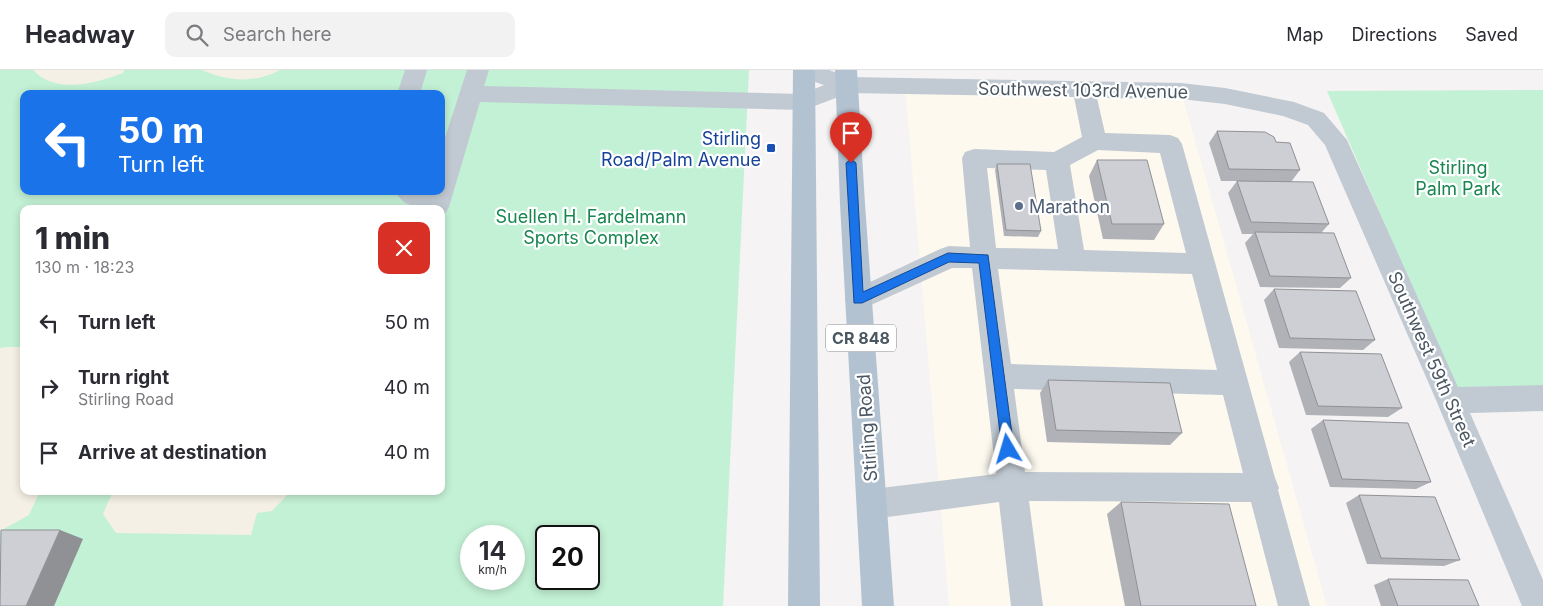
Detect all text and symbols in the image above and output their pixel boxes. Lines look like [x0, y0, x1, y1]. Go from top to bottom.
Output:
search box [165, 12, 515, 57]
text: Headway [25, 20, 135, 49]
icon: search [183, 21, 211, 49]
text: Search here [223, 23, 331, 46]
text: Map [1286, 24, 1324, 45]
text: Directions [1352, 24, 1437, 45]
text: Saved [1465, 24, 1518, 45]
street label: Southwest 103rd Avenue [978, 78, 1188, 102]
text: 50 m [118, 109, 204, 151]
icon: left [35, 110, 100, 175]
pin [830, 112, 872, 163]
icon: arrive [837, 119, 865, 147]
place label: Stirling Road/Palm Avenue [601, 128, 761, 170]
marker: Stirling Road/Palm Avenue [765, 142, 777, 154]
text: Turn left [118, 151, 204, 177]
park label: Stirling Palm Park [1415, 157, 1501, 199]
place label: Marathon [1029, 196, 1110, 217]
marker: Marathon [1013, 200, 1025, 212]
park label: Suellen H. Fardelmann Sports Complex [495, 206, 687, 248]
text: 1 min [35, 220, 110, 256]
button: close [378, 222, 430, 274]
text: 130 m · 18:23 [35, 257, 134, 277]
street label: Southwest 59th Street [1384, 268, 1480, 450]
icon: left [35, 309, 63, 337]
text: Turn left [78, 311, 156, 334]
text: 50 m [384, 311, 430, 334]
road number: CR 848 [826, 324, 896, 352]
text: Turn right [78, 366, 169, 389]
icon: right [35, 374, 63, 402]
street label: Stirling Road [853, 374, 881, 482]
text: 40 m [384, 376, 430, 399]
text: Stirling Road [78, 389, 174, 409]
position arrow [981, 422, 1033, 474]
icon: arrive [35, 439, 63, 467]
text: Arrive at destination [78, 441, 267, 464]
text: 40 m [384, 441, 430, 464]
speed limit sign: 20 [535, 525, 600, 590]
text: 14 [479, 536, 506, 566]
text: km/h [478, 562, 507, 577]

